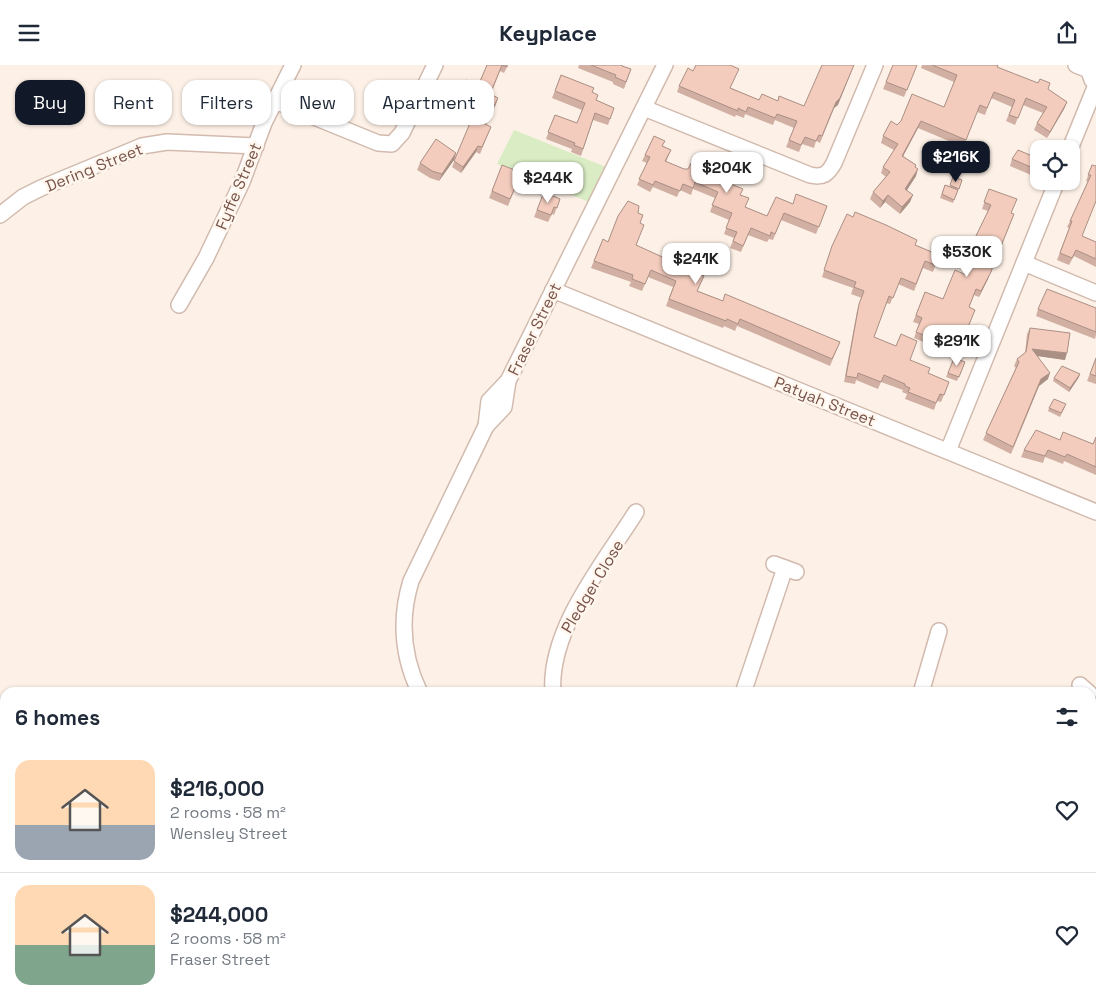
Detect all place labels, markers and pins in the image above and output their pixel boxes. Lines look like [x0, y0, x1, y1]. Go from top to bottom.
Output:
pin: $216K [921, 141, 991, 183]
pin: $204K [692, 151, 762, 194]
pin: $244K [513, 161, 583, 204]
pin: $530K [932, 235, 1002, 278]
pin: $241K [661, 243, 731, 285]
pin: $291K [922, 325, 992, 367]

